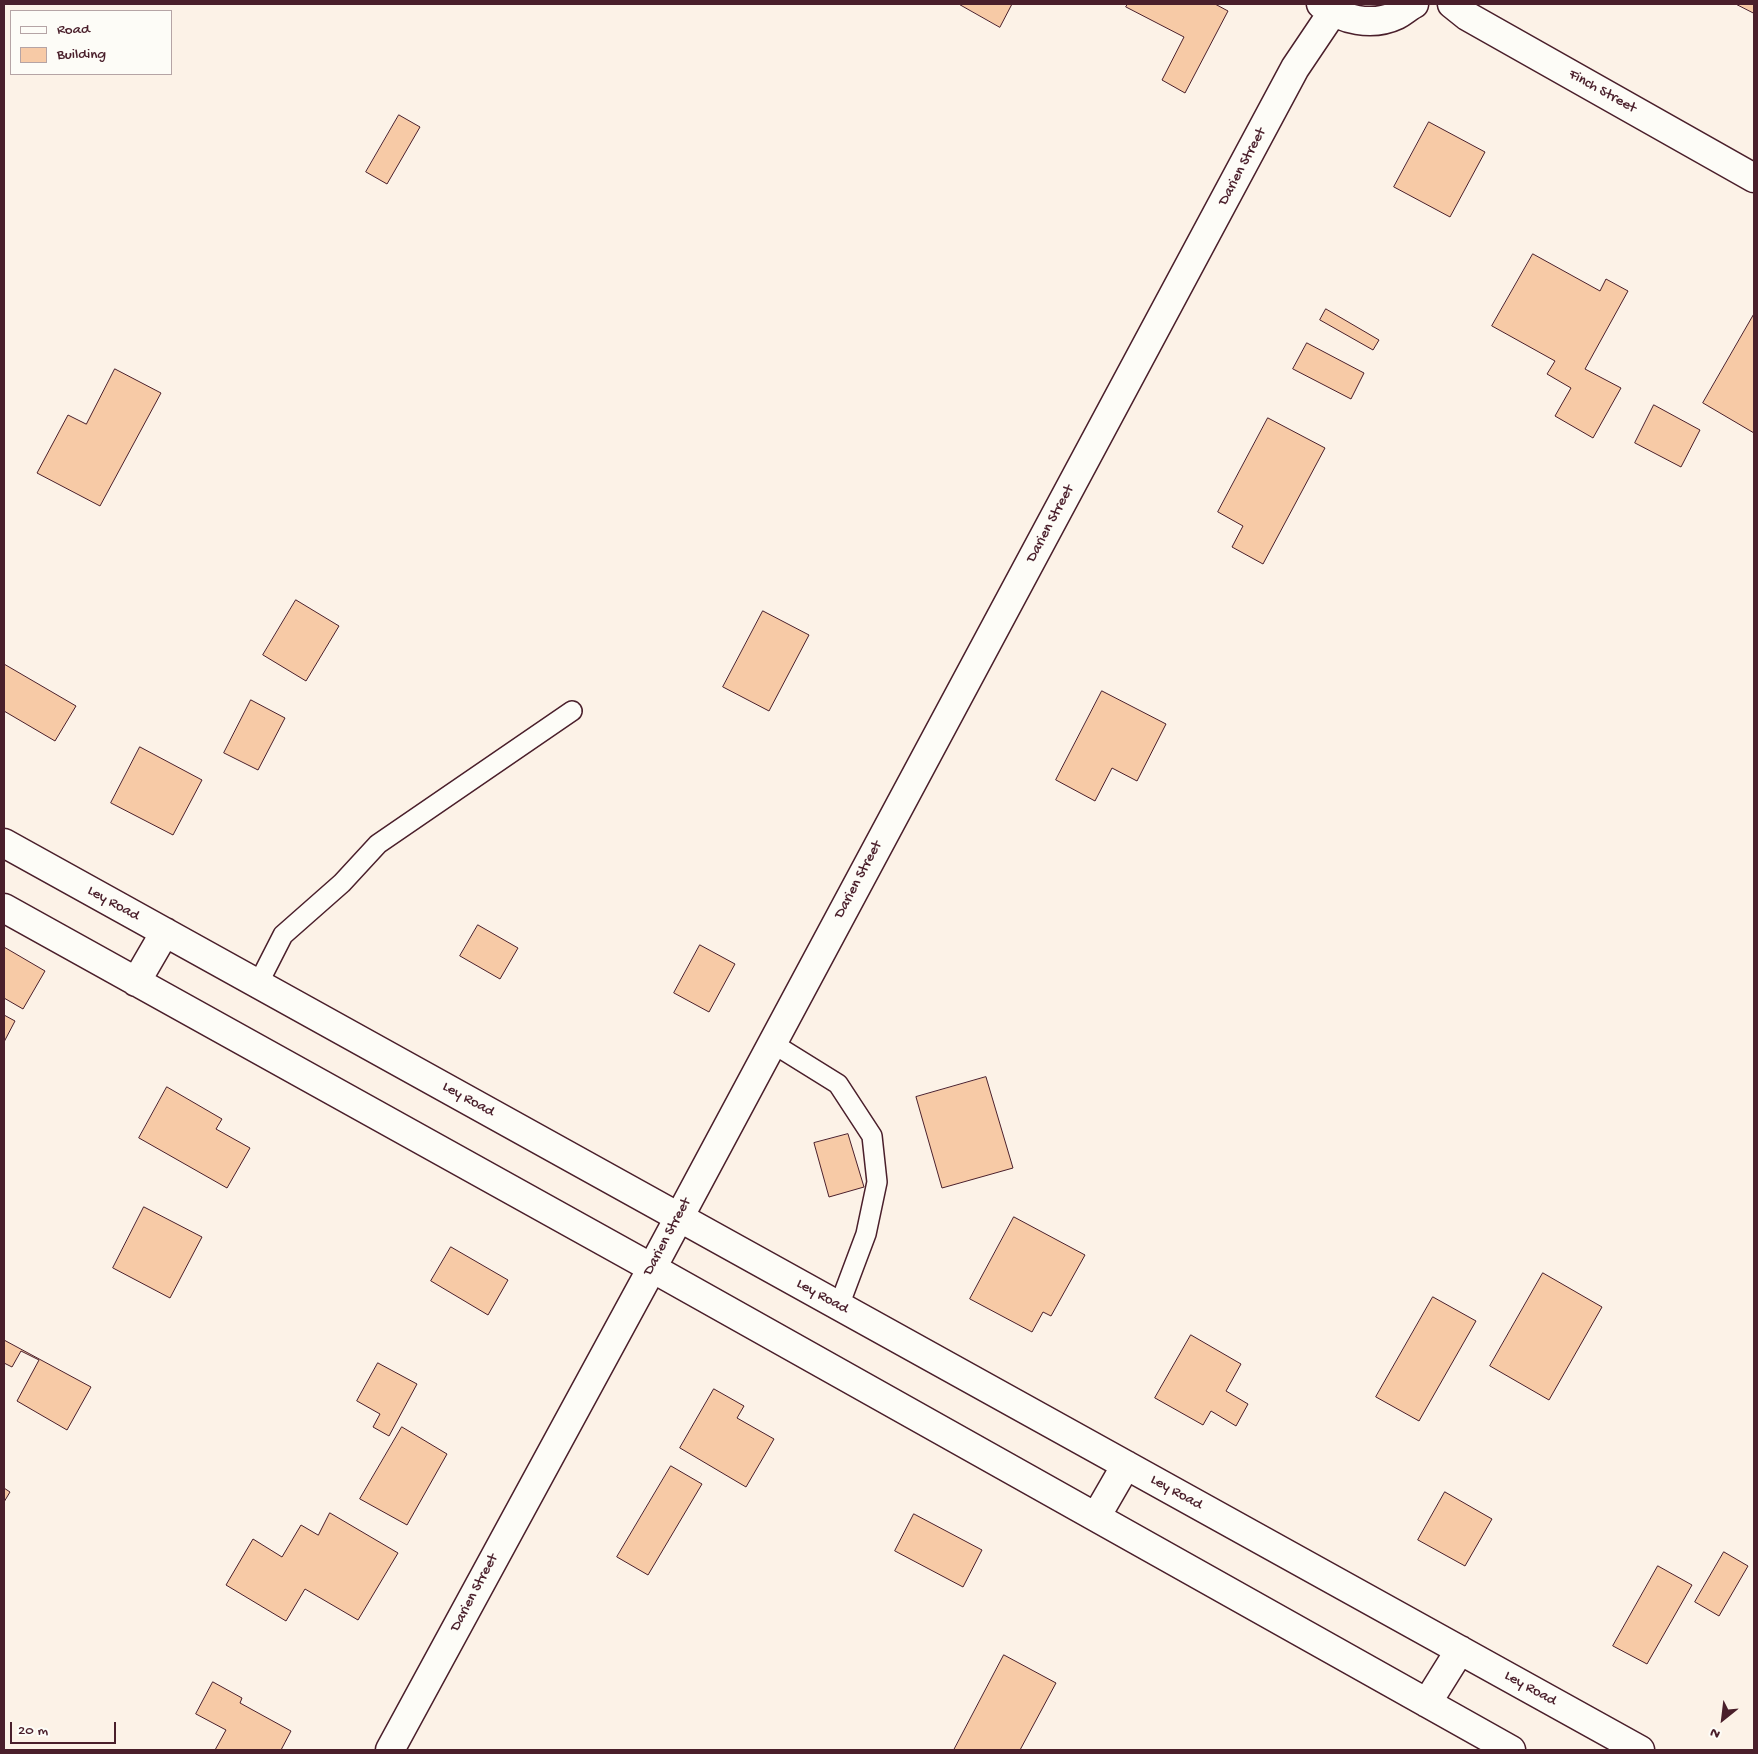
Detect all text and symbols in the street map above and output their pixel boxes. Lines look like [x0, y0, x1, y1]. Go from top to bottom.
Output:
legend [10, 10, 172, 75]
text: Road [57, 21, 90, 39]
text: Building [57, 46, 106, 64]
street label: Finch Street [1565, 66, 1639, 118]
street label: Darien Street [1215, 125, 1271, 209]
street label: Darien Street [1023, 482, 1079, 566]
street label: Darien Street [831, 838, 887, 922]
street label: Ley Road [84, 882, 142, 926]
street label: Ley Road [439, 1078, 497, 1122]
street label: Darien Street [640, 1195, 696, 1279]
street label: Ley Road [793, 1275, 851, 1319]
street label: Ley Road [1147, 1471, 1205, 1515]
street label: Darien Street [447, 1551, 503, 1635]
street label: Ley Road [1501, 1667, 1559, 1711]
north arrow [1698, 1694, 1748, 1744]
scale bar [12, 1712, 119, 1744]
text: 20 m [18, 1722, 48, 1740]
text: N [1707, 1723, 1724, 1742]

